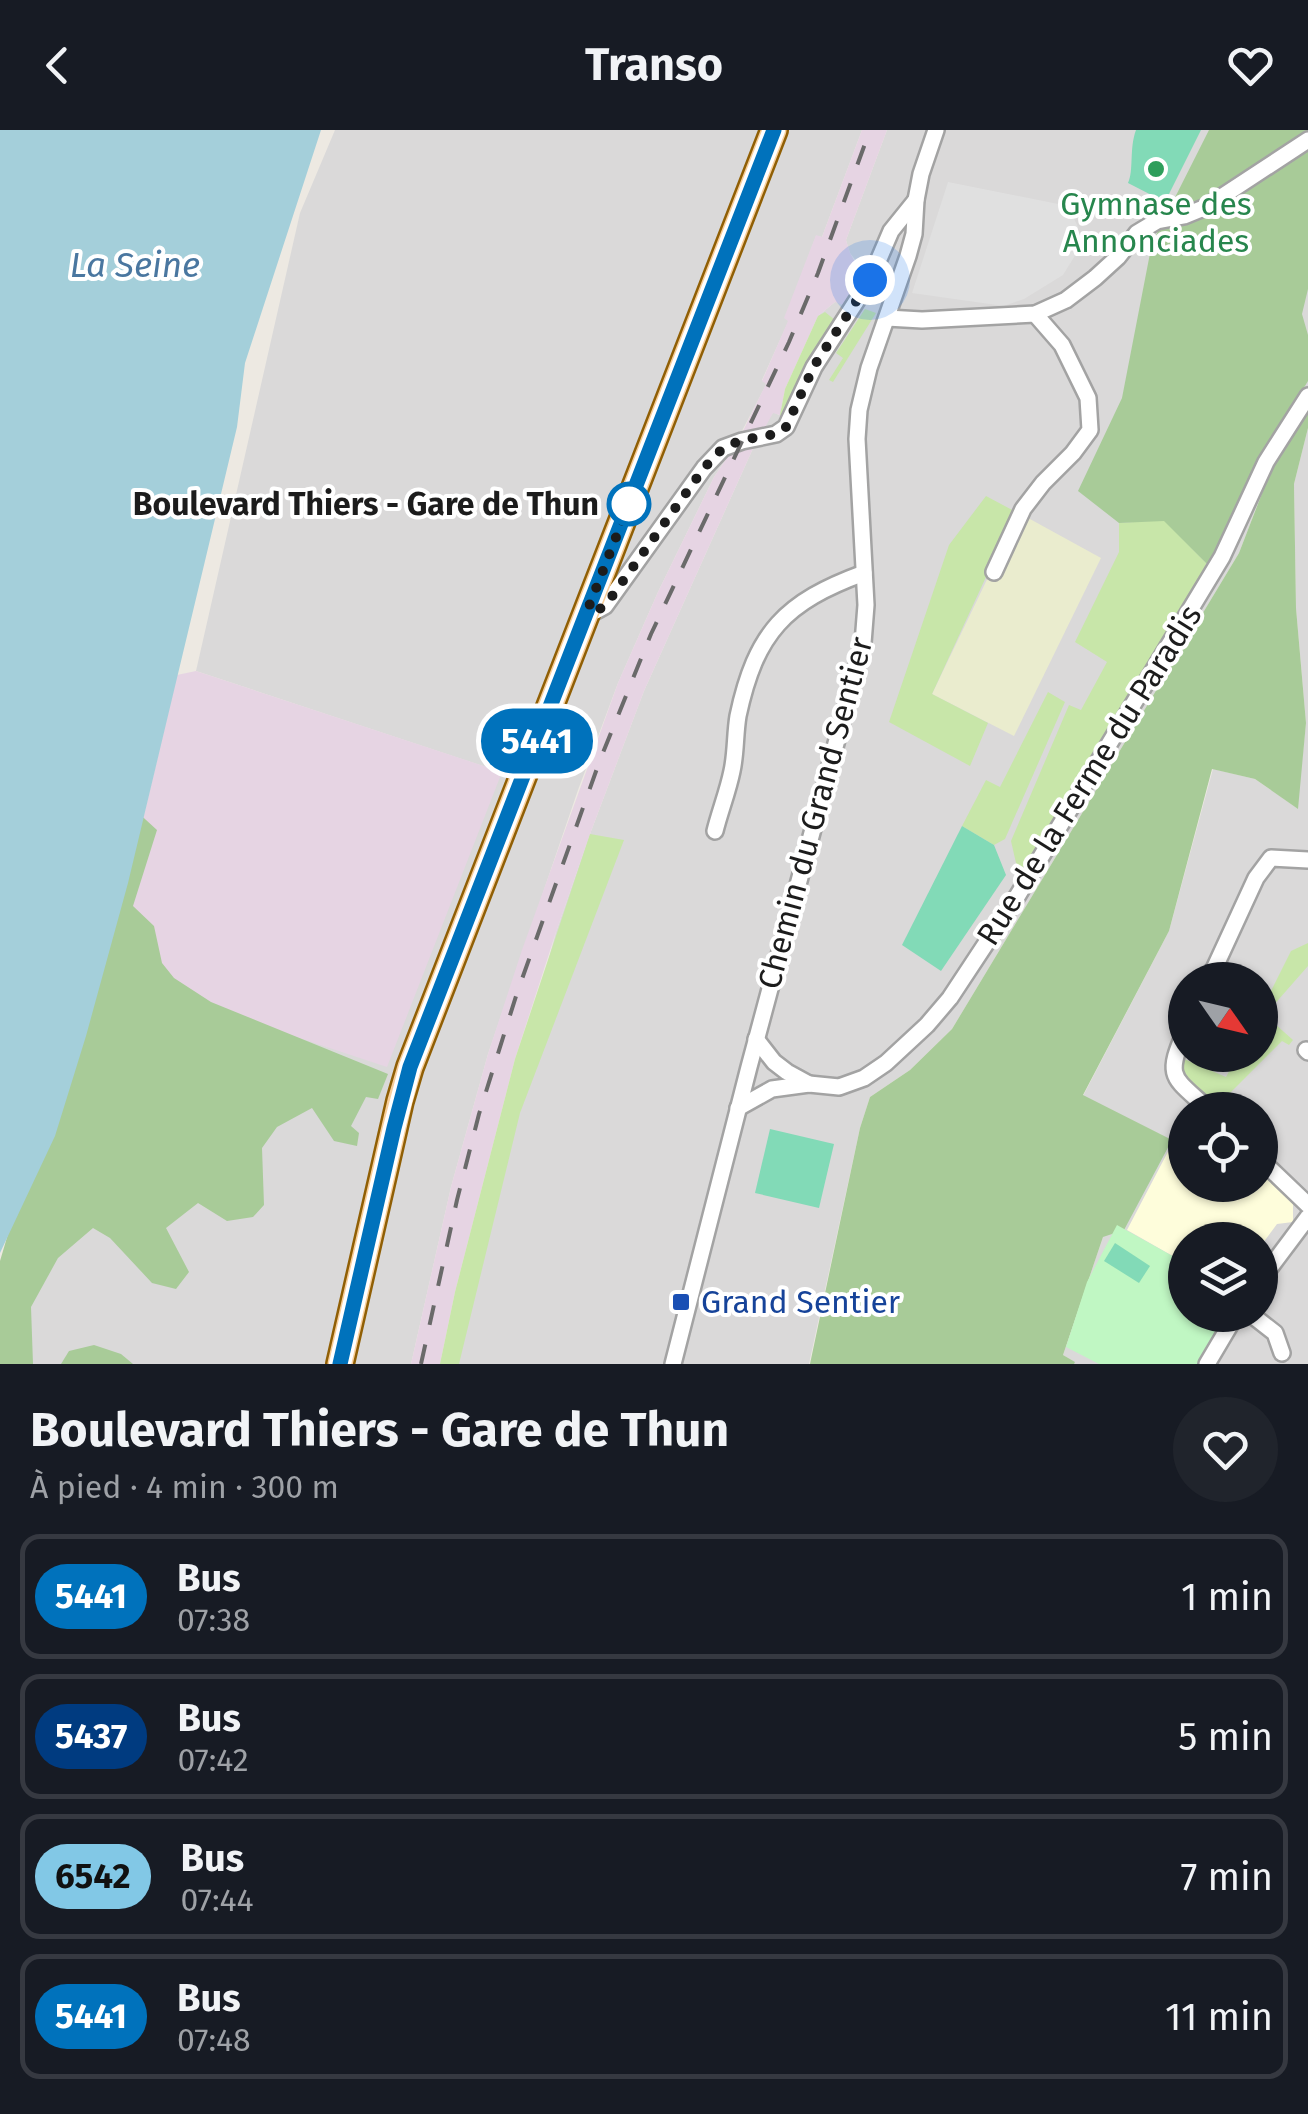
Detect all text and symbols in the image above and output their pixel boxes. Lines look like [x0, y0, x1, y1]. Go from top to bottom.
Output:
icon: back [30, 38, 85, 93]
text: Transo [585, 38, 723, 92]
icon: heart [1223, 38, 1278, 93]
marker: Gymnase des Annonciades [1145, 158, 1167, 180]
place label: Gymnase des Annonciades [1060, 185, 1252, 260]
water label: La Seine [70, 244, 200, 286]
your location [845, 255, 895, 305]
marker: Boulevard Thiers - Gare de Thun [608, 483, 650, 525]
place label: Boulevard Thiers - Gare de Thun [133, 485, 599, 523]
street label: Rue de la Ferme du Paradis [968, 598, 1210, 952]
street label: Chemin du Grand Sentier [750, 632, 880, 993]
line badge: 5441 [467, 708, 607, 774]
text: 5441 [501, 720, 573, 762]
north arrow [1168, 962, 1278, 1072]
map controls [1168, 962, 1278, 1332]
button: locate [1168, 1092, 1278, 1202]
button: layers [1168, 1222, 1278, 1332]
place label: Grand Sentier [701, 1283, 901, 1321]
marker: Grand Sentier [670, 1291, 692, 1313]
button: heart [1173, 1397, 1278, 1502]
text: Boulevard Thiers - Gare de Thun [30, 1401, 729, 1459]
text: À pied · 4 min · 300 m [30, 1468, 339, 1506]
text: Bus [177, 1555, 241, 1601]
text: 1 min [1181, 1574, 1273, 1620]
text: 5441 [55, 1575, 127, 1617]
text: 07:38 [177, 1601, 250, 1639]
text: Bus [177, 1695, 241, 1741]
text: 5 min [1178, 1714, 1273, 1760]
text: 5437 [55, 1715, 127, 1757]
text: 07:42 [177, 1741, 249, 1779]
text: Bus [181, 1835, 244, 1881]
text: 7 min [1181, 1854, 1273, 1900]
text: 6542 [55, 1855, 131, 1897]
text: 07:44 [181, 1881, 254, 1919]
text: Bus [177, 1975, 241, 2021]
text: 11 min [1165, 1994, 1273, 2040]
text: 5441 [55, 1995, 127, 2037]
text: 07:48 [177, 2021, 251, 2059]

